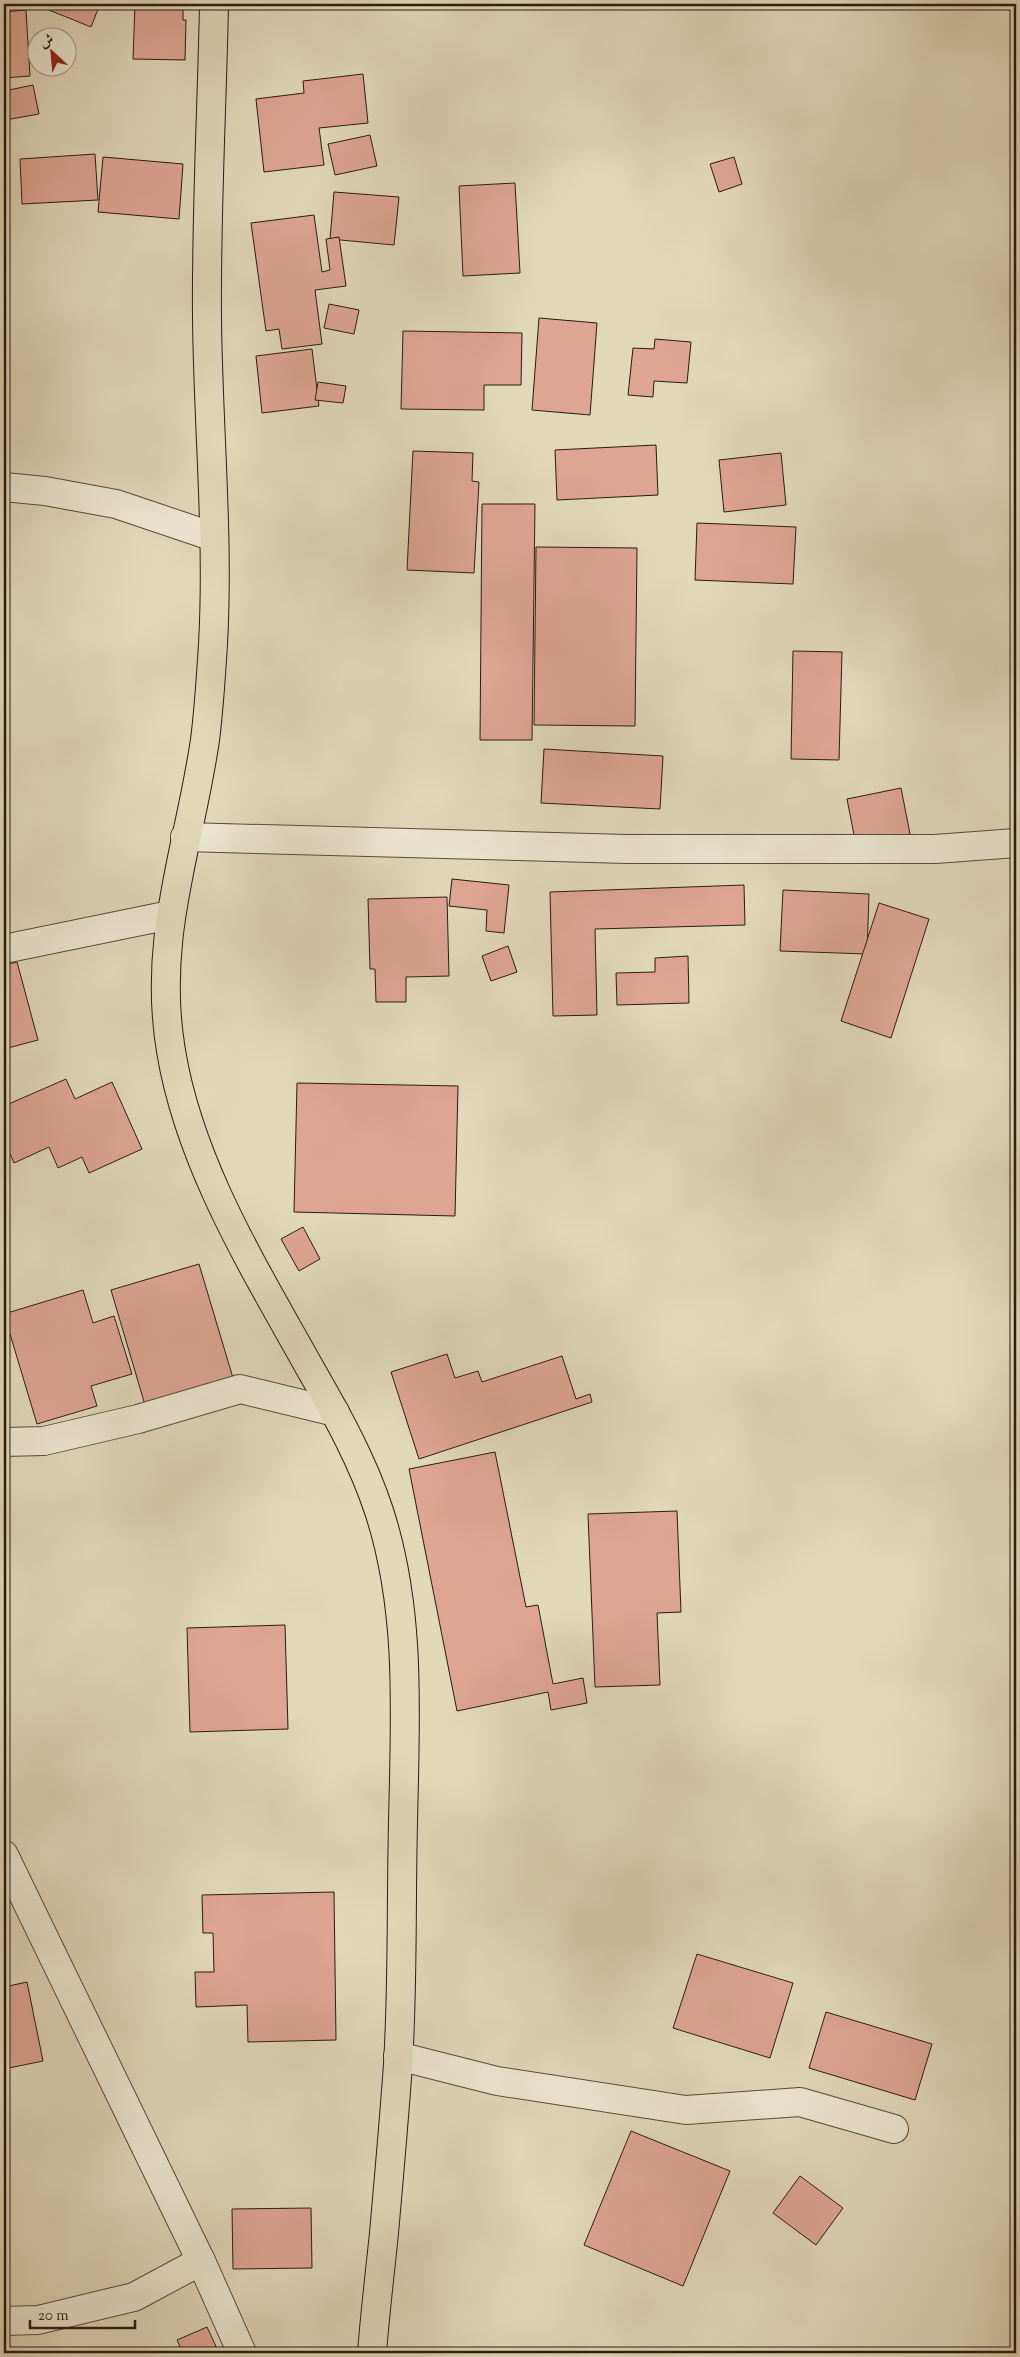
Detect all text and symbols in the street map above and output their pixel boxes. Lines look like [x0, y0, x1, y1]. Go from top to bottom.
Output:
north arrow [28, 28, 78, 78]
text: ش [37, 30, 58, 54]
scale bar [30, 2297, 135, 2329]
text: 20 m [38, 2306, 69, 2327]

